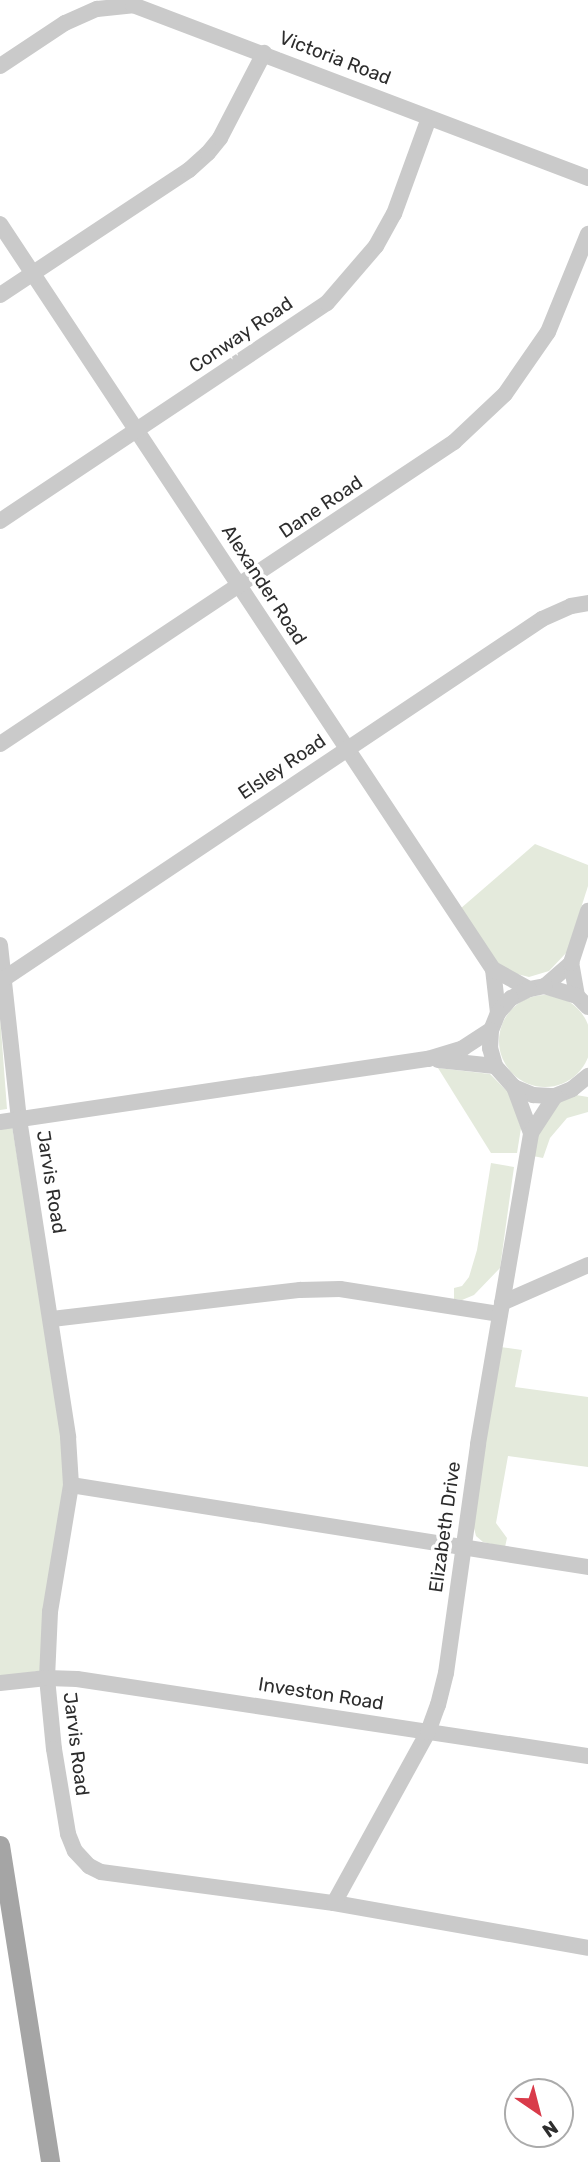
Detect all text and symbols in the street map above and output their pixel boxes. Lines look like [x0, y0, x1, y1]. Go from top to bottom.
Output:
street label: Victoria Road [276, 26, 394, 90]
street label: Conway Road [185, 292, 297, 378]
street label: Dane Road [275, 471, 367, 543]
street label: Alexander Road [217, 521, 311, 649]
street label: Elsley Road [234, 729, 330, 805]
street label: Jarvis Road [32, 1129, 70, 1235]
street label: Elizabeth Drive [425, 1460, 465, 1594]
street label: Investon Road [257, 1673, 385, 1715]
street label: Jarvis Road [58, 1691, 94, 1797]
north arrow [504, 2078, 574, 2148]
text: N [538, 2116, 562, 2142]

